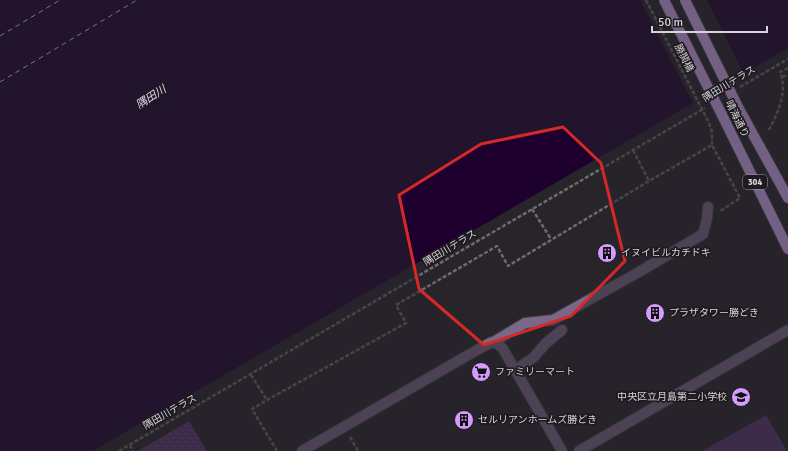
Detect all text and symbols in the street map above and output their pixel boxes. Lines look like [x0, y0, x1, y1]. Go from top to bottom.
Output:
scale bar [652, 8, 767, 34]
text: 50 m [658, 15, 683, 30]
street label: 勝鬨橋 [672, 42, 696, 74]
street label: 隅田川テラス [700, 63, 758, 105]
water label: 隅田川 [134, 82, 169, 111]
street label: 晴海通り [723, 98, 751, 140]
road number: 304 [743, 175, 767, 189]
street label: 隅田川テラス [421, 227, 479, 269]
building icon: イヌイビルカチドキ [596, 242, 618, 264]
place label: イヌイビルカチドキ [621, 247, 711, 259]
building icon: プラザタワー勝どき [644, 302, 666, 324]
place label: プラザタワー勝どき [669, 307, 759, 319]
supermarket icon: ファミリーマート [470, 361, 492, 383]
place label: ファミリーマート [495, 366, 575, 378]
school or university icon: 中央区立月島第二小学校 [730, 386, 752, 408]
place label: 中央区立月島第二小学校 [617, 391, 727, 403]
street label: 隅田川テラス [141, 392, 199, 432]
building icon: セルリアンホームズ勝どき [453, 409, 475, 431]
place label: セルリアンホームズ勝どき [478, 414, 597, 426]

